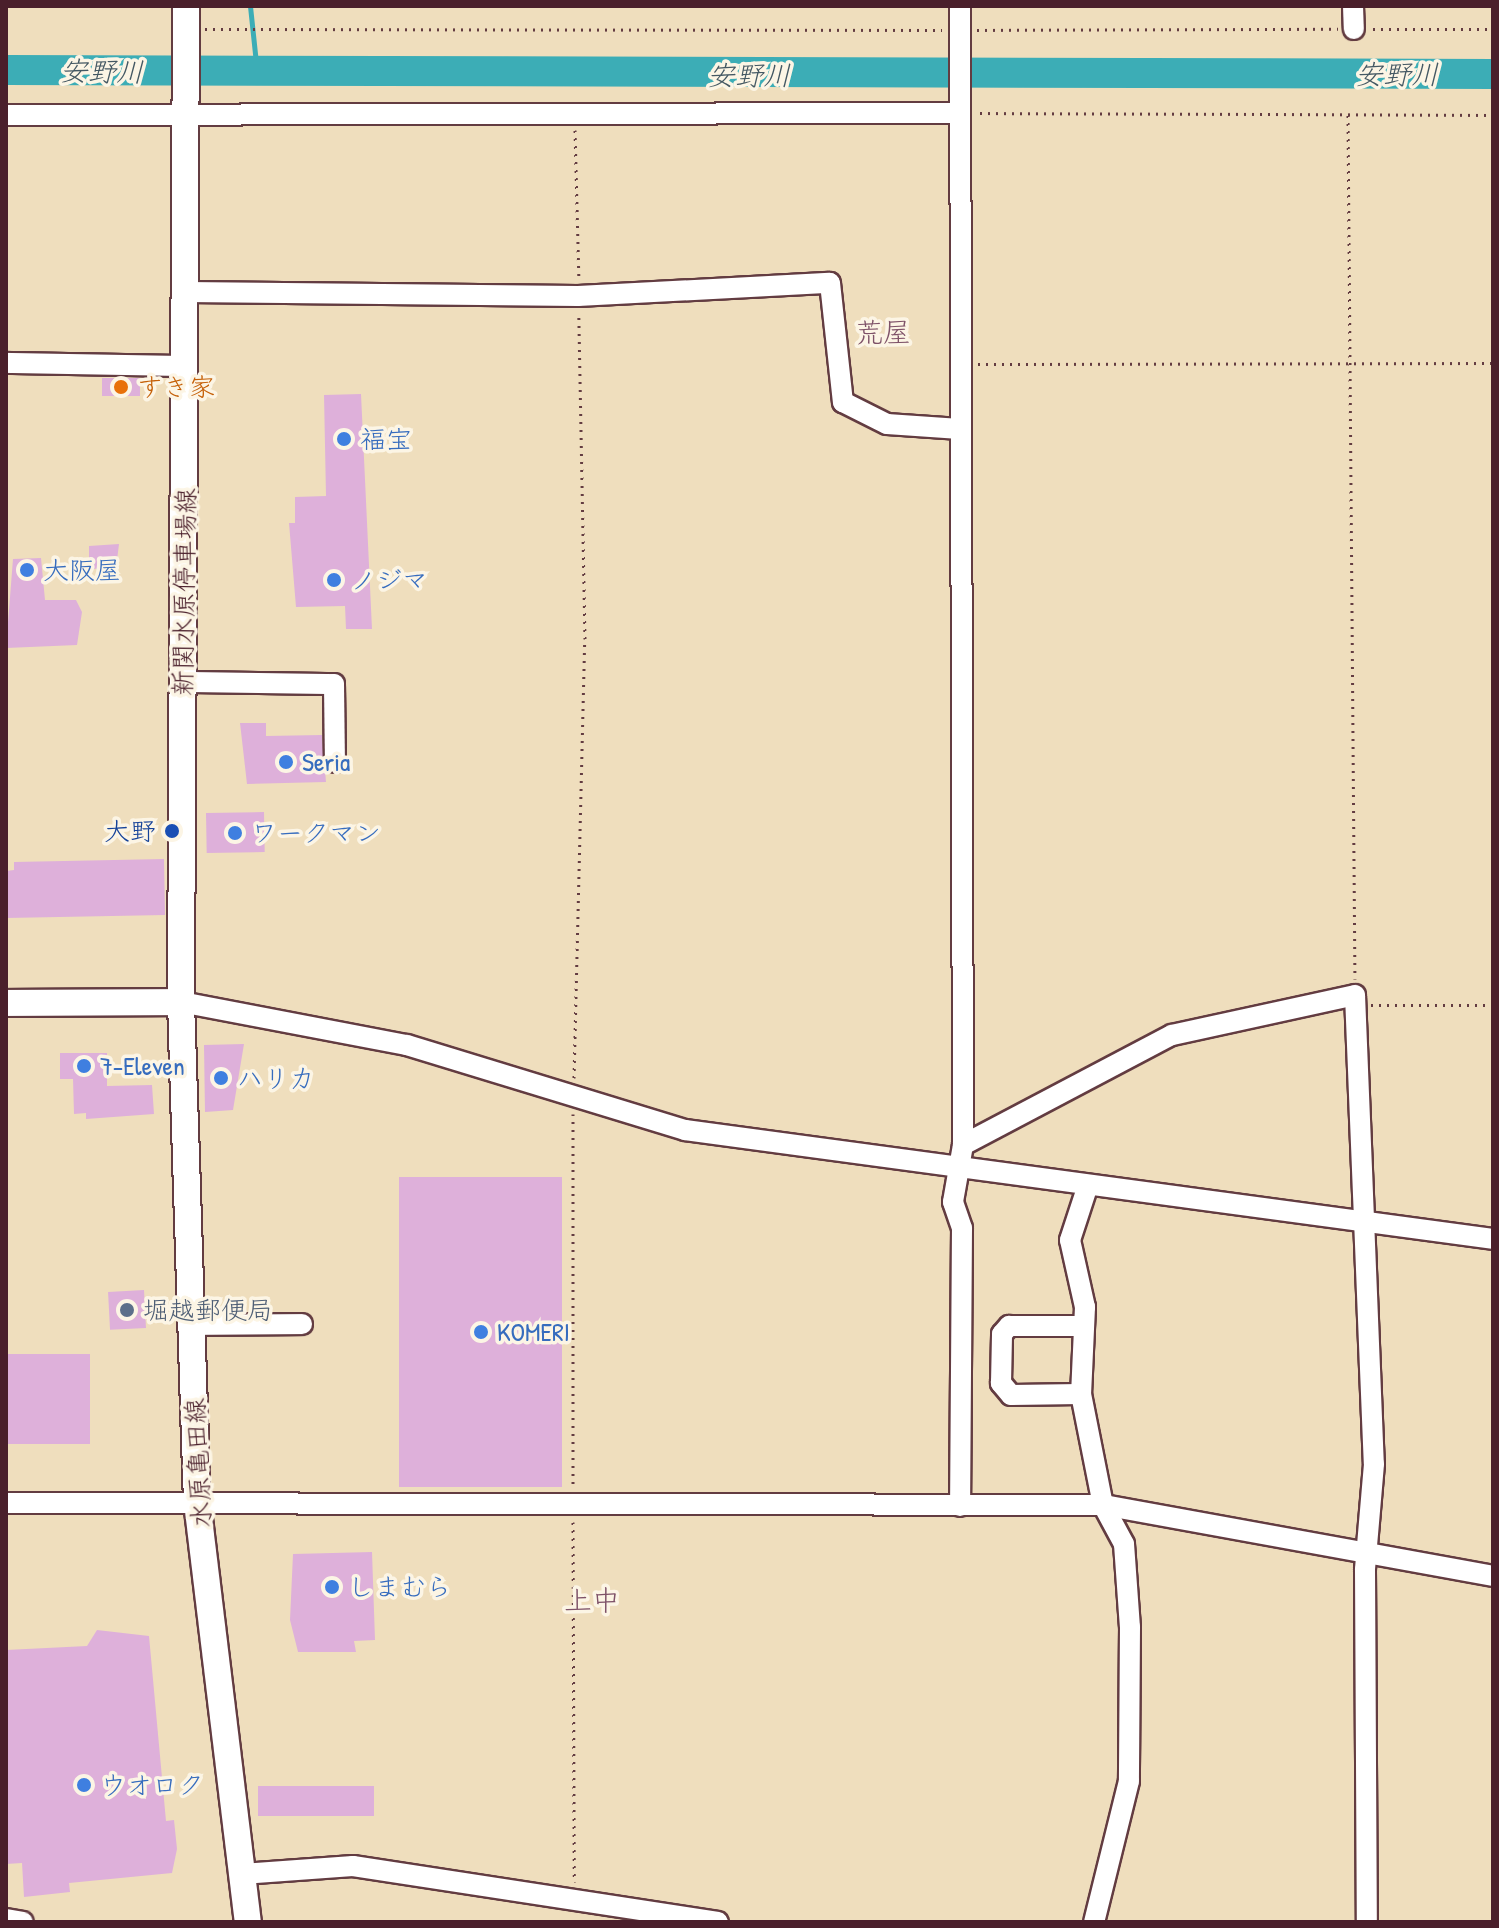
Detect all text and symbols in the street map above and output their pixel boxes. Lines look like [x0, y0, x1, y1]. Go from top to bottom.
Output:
water label: 安野川 [60, 53, 144, 89]
water label: 安野川 [1355, 57, 1439, 91]
water label: 安野川 [707, 58, 791, 92]
district label: 荒屋 [855, 315, 911, 349]
place label: すき家 [137, 371, 215, 403]
marker: すき家 [112, 378, 130, 396]
place label: 福宝 [360, 423, 412, 455]
marker: 福宝 [335, 430, 353, 448]
street label: 新関水原停車場線 [167, 488, 201, 696]
place label: 大阪屋 [43, 554, 121, 586]
marker: 大阪屋 [18, 561, 36, 579]
place label: ノジマ [350, 564, 428, 596]
marker: ノジマ [325, 571, 343, 589]
place label: Seria [302, 746, 350, 778]
marker: Seria [277, 753, 295, 771]
place label: 大野 [104, 815, 156, 847]
place label: ワークマン [251, 817, 381, 849]
marker: 大野 [163, 822, 181, 840]
marker: ワークマン [226, 824, 244, 842]
place label: 7-Eleven [100, 1050, 185, 1082]
marker: 7-Eleven [75, 1057, 93, 1075]
place label: ハリカ [237, 1062, 315, 1094]
marker: ハリカ [212, 1069, 230, 1087]
place label: 堀越郵便局 [143, 1294, 273, 1326]
marker: 堀越郵便局 [118, 1301, 136, 1319]
place label: KOMERI [497, 1316, 570, 1348]
marker: KOMERI [472, 1323, 490, 1341]
street label: 水原亀田線 [179, 1397, 217, 1529]
place label: しまむら [348, 1571, 452, 1603]
marker: しまむら [323, 1578, 341, 1596]
district label: 上中 [564, 1583, 620, 1617]
place label: ウオロク [100, 1769, 204, 1801]
marker: ウオロク [75, 1776, 93, 1794]

